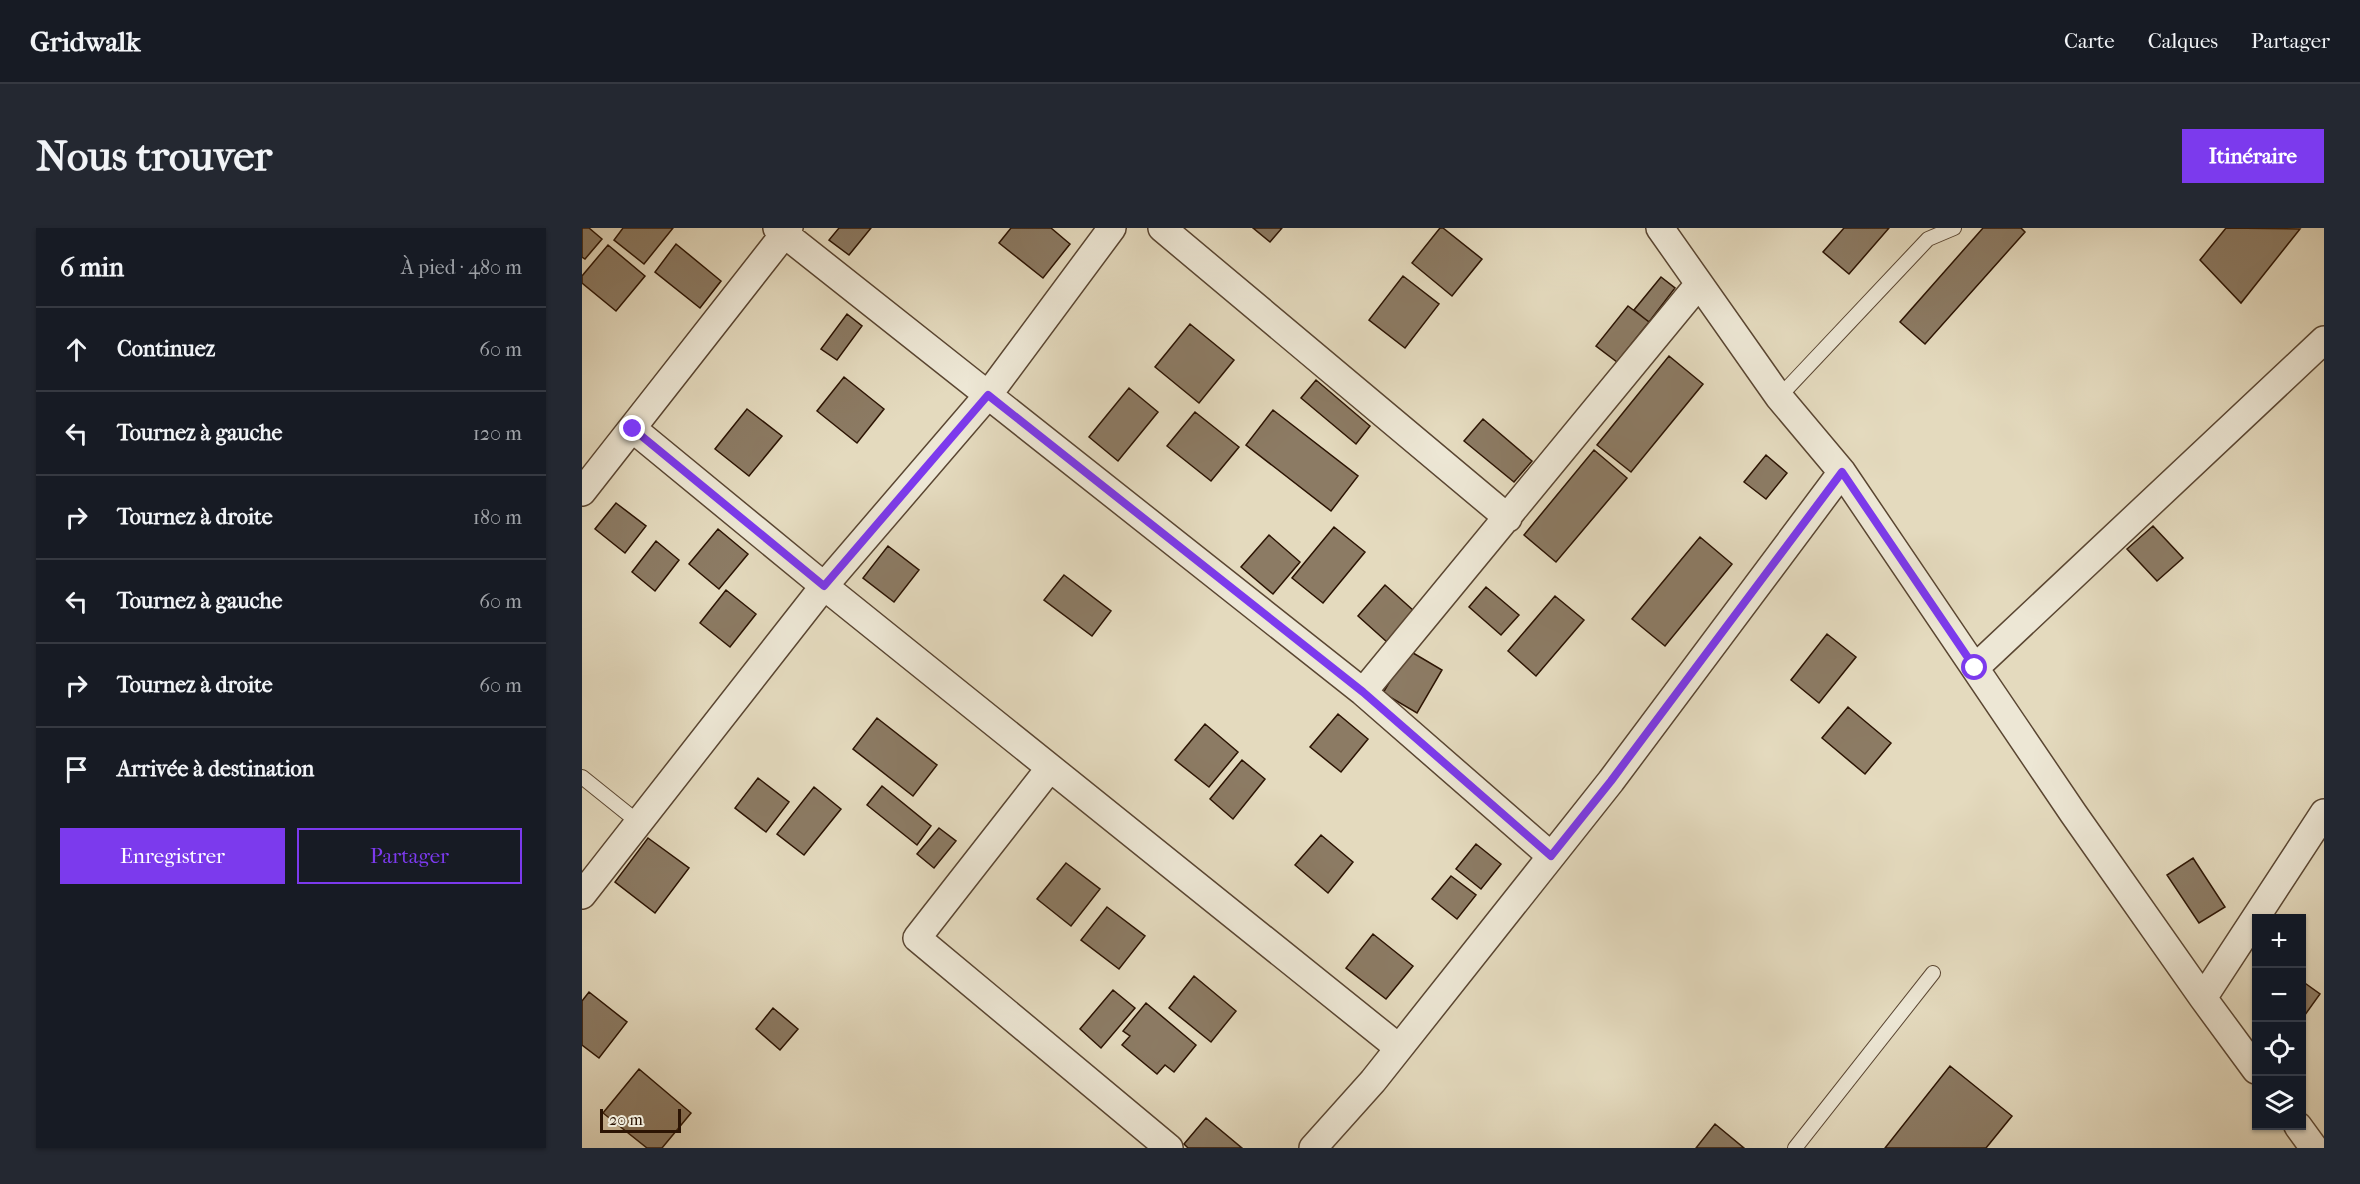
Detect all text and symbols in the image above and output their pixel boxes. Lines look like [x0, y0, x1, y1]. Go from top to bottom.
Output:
text: Gridwalk [30, 25, 141, 58]
text: Carte [2064, 29, 2115, 53]
text: Calques [2148, 29, 2218, 53]
text: Partager [2251, 29, 2330, 53]
button: Itinéraire [2182, 129, 2324, 183]
text: Nous trouver [36, 132, 272, 181]
text: 6 min [60, 252, 124, 283]
text: À pied · 480 m [401, 256, 522, 279]
icon: ahead [60, 333, 93, 366]
text: Continuez [117, 336, 215, 362]
text: 60 m [479, 338, 522, 361]
route end [619, 415, 645, 441]
icon: left [60, 417, 93, 450]
text: Tournez à gauche [117, 420, 282, 446]
text: 120 m [473, 422, 522, 445]
icon: right [60, 501, 93, 534]
text: Tournez à droite [117, 504, 273, 530]
text: 180 m [473, 506, 522, 529]
icon: left [60, 585, 93, 618]
text: Tournez à gauche [117, 588, 282, 614]
text: 60 m [479, 590, 522, 613]
route start [1961, 654, 1987, 680]
icon: right [60, 669, 93, 702]
text: Tournez à droite [117, 672, 273, 698]
text: 60 m [479, 674, 522, 697]
icon: arrive [60, 753, 93, 786]
text: Arrivée à destination [117, 756, 314, 782]
button: Enregistrer [60, 828, 285, 884]
button: Partager [297, 828, 522, 884]
map controls [2252, 914, 2306, 1130]
button: + [2252, 914, 2306, 968]
button: − [2252, 968, 2306, 1022]
button: locate [2252, 1022, 2306, 1076]
button: layers [2252, 1076, 2306, 1130]
scale bar [600, 1106, 681, 1134]
text: 20 m [609, 1110, 643, 1129]

